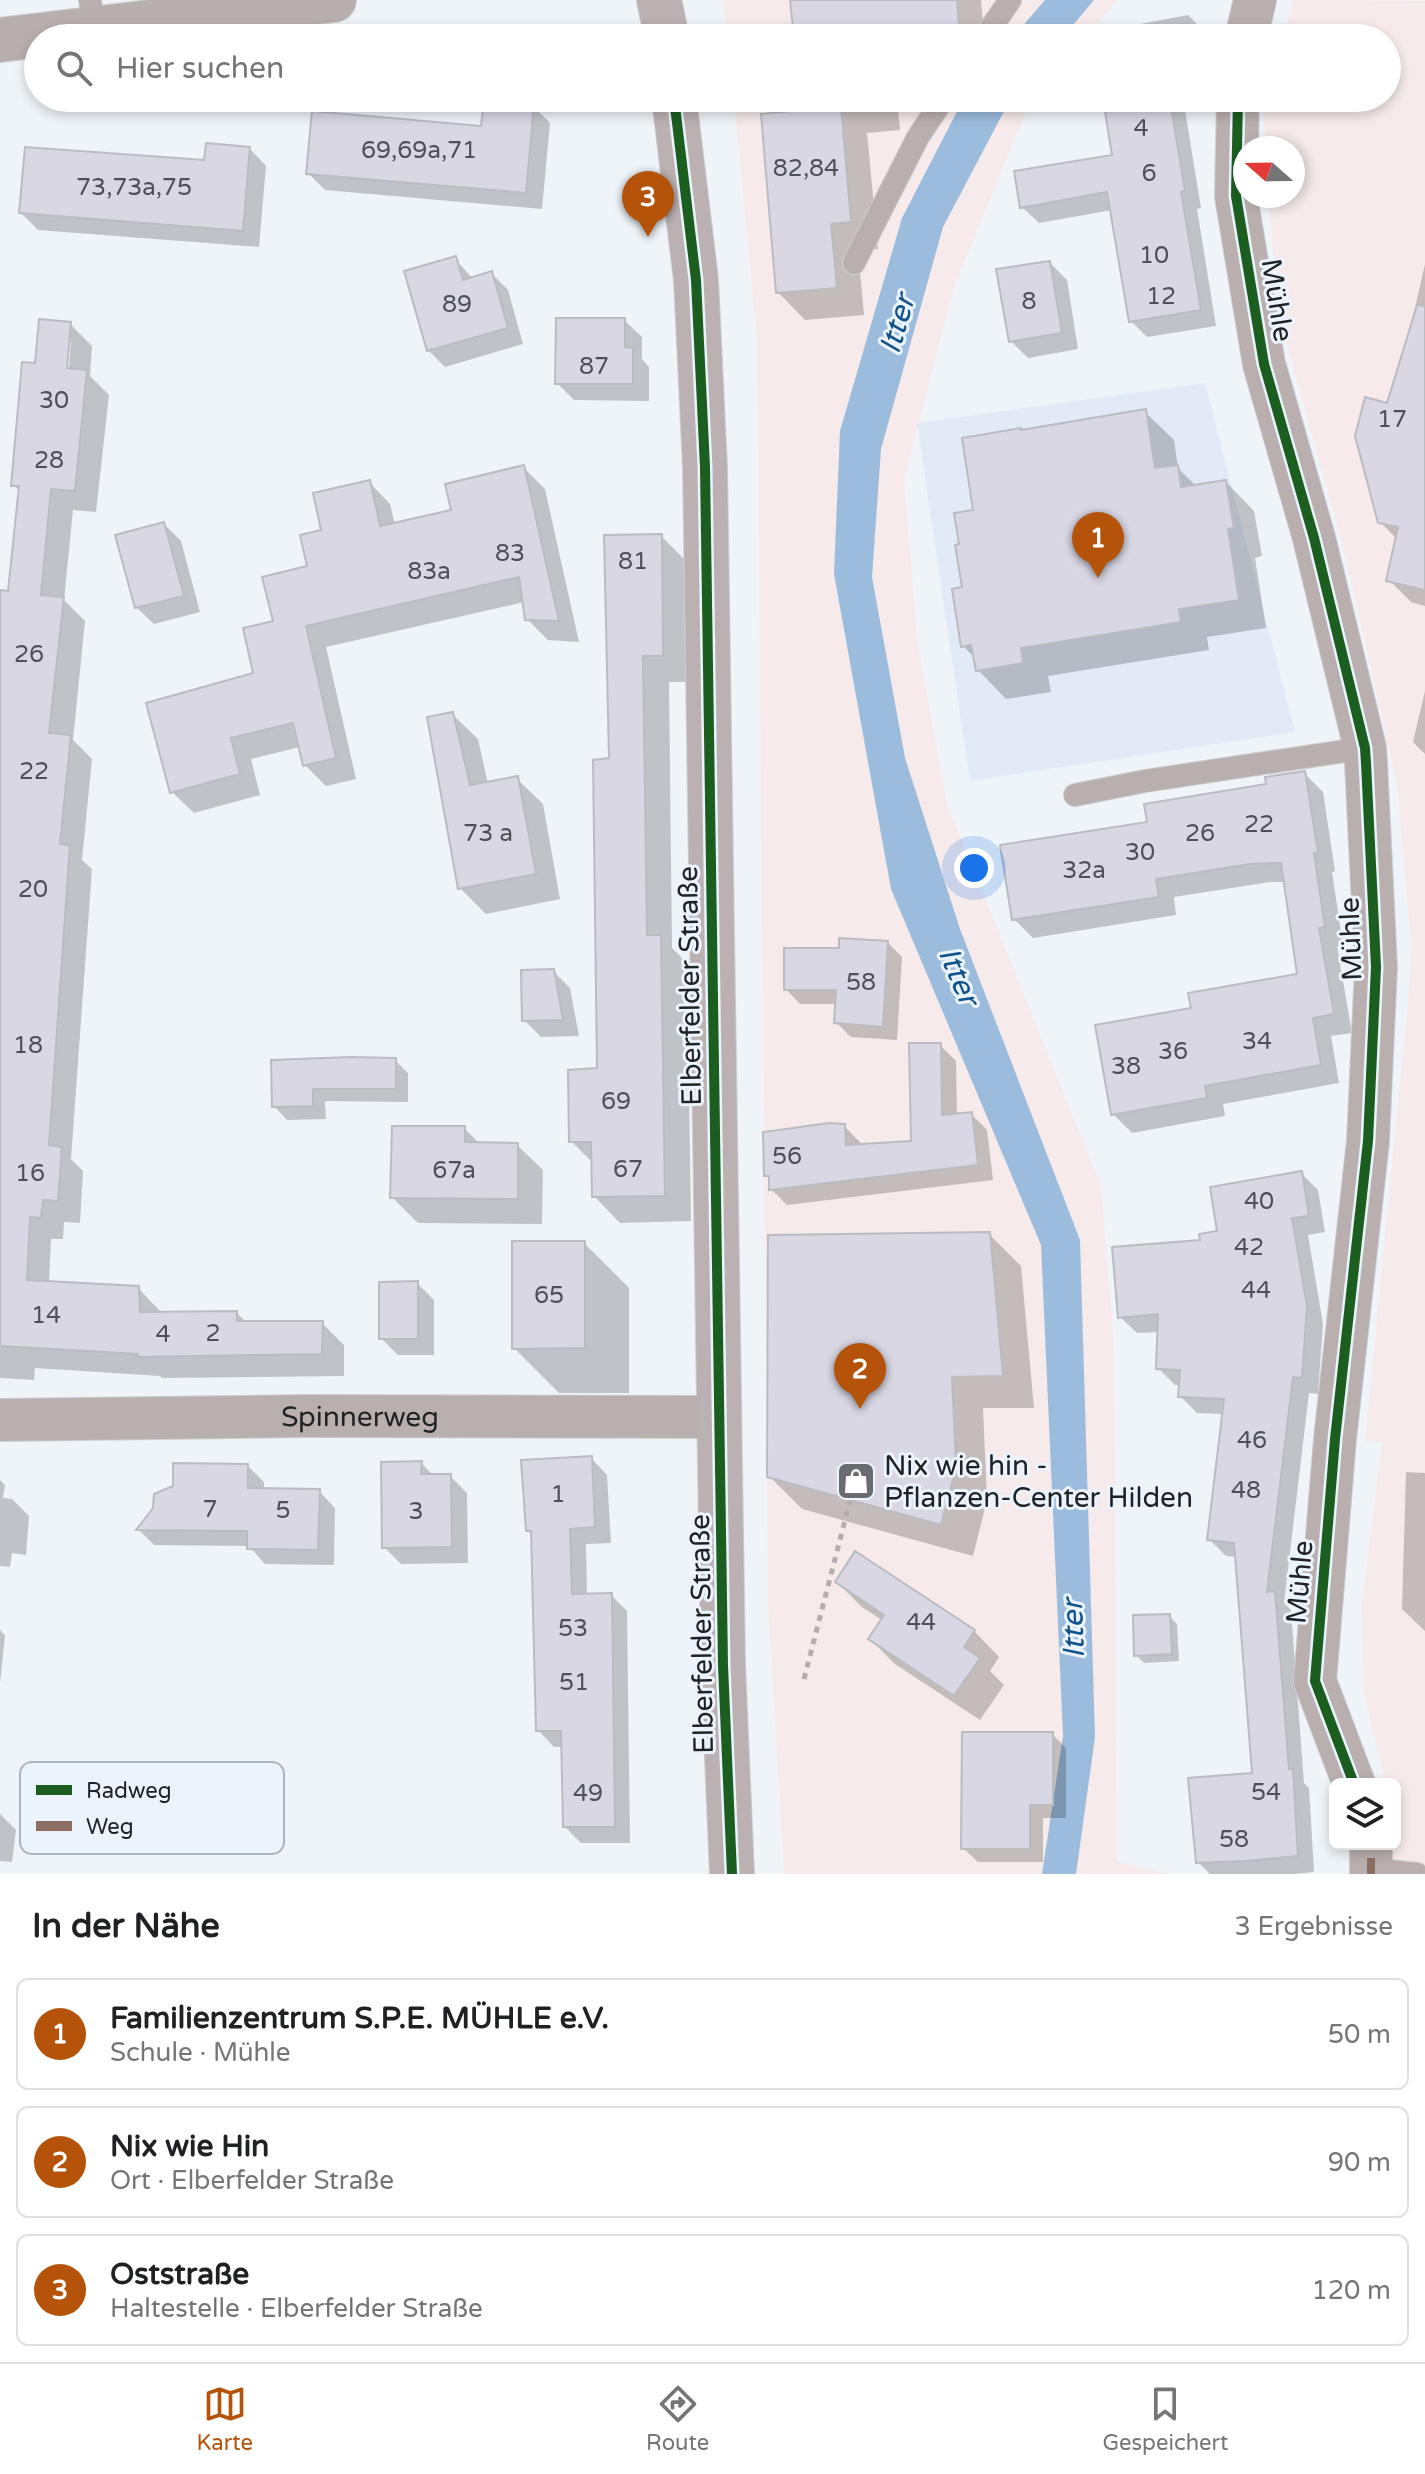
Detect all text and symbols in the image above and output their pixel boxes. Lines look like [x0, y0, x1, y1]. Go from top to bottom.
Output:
search box [24, 24, 1401, 112]
icon: search [52, 46, 96, 90]
text: Hier suchen [116, 50, 284, 87]
house number: 4 [1133, 114, 1149, 143]
house number: 69,69a,71 [361, 136, 477, 165]
north arrow [1233, 136, 1305, 208]
house number: 82,84 [773, 154, 839, 183]
house number: 6 [1141, 159, 1157, 188]
pin: 3 [622, 171, 674, 237]
house number: 73,73a,75 [76, 173, 192, 202]
house number: 10 [1139, 241, 1169, 270]
street label: Mühle [1254, 256, 1300, 344]
house number: 12 [1146, 282, 1176, 311]
water label: Itter [872, 287, 924, 358]
house number: 8 [1021, 287, 1037, 316]
house number: 89 [442, 290, 472, 319]
house number: 87 [579, 352, 609, 381]
house number: 30 [39, 386, 69, 415]
house number: 17 [1377, 405, 1407, 434]
house number: 28 [34, 446, 64, 475]
pin: 1 [1072, 512, 1124, 578]
house number: 83 [495, 539, 525, 568]
house number: 81 [618, 547, 648, 576]
house number: 83a [407, 557, 451, 586]
house number: 26 [14, 640, 44, 669]
house number: 22 [19, 757, 49, 786]
house number: 22 [1244, 810, 1274, 839]
house number: 73 a [463, 819, 513, 848]
house number: 26 [1185, 819, 1215, 848]
house number: 30 [1125, 838, 1155, 867]
your location [954, 848, 994, 888]
house number: 32a [1062, 856, 1106, 885]
street label: Elberfelder Straße [671, 866, 709, 1106]
house number: 20 [18, 875, 48, 904]
street label: Mühle [1333, 897, 1369, 981]
water label: Itter [930, 942, 989, 1014]
house number: 58 [846, 968, 876, 997]
house number: 34 [1242, 1027, 1272, 1056]
house number: 18 [13, 1031, 43, 1060]
house number: 36 [1158, 1037, 1188, 1066]
house number: 38 [1111, 1052, 1141, 1081]
house number: 69 [601, 1087, 631, 1116]
house number: 56 [772, 1142, 802, 1171]
house number: 67 [613, 1155, 643, 1184]
house number: 67a [432, 1156, 476, 1185]
house number: 16 [15, 1159, 45, 1188]
house number: 40 [1244, 1187, 1274, 1216]
house number: 42 [1234, 1233, 1264, 1262]
house number: 44 [1241, 1276, 1271, 1305]
house number: 65 [534, 1281, 564, 1310]
house number: 14 [31, 1301, 61, 1330]
house number: 2 [205, 1319, 221, 1348]
house number: 4 [155, 1320, 171, 1349]
pin: 2 [834, 1343, 886, 1409]
street label: Spinnerweg [281, 1400, 439, 1434]
house number: 46 [1237, 1426, 1267, 1455]
place label: Nix wie hin - Pflanzen-Center Hilden [884, 1449, 1193, 1515]
shop icon: Nix wie hin - Pflanzen-Center Hilden [835, 1460, 877, 1502]
house number: 48 [1231, 1476, 1261, 1505]
house number: 1 [550, 1480, 566, 1509]
house number: 7 [202, 1495, 218, 1524]
house number: 5 [275, 1496, 291, 1525]
house number: 3 [408, 1497, 424, 1526]
street label: Elberfelder Straße [683, 1514, 721, 1754]
street label: Mühle [1279, 1539, 1321, 1625]
water label: Itter [1054, 1595, 1093, 1659]
house number: 44 [906, 1608, 936, 1637]
house number: 53 [558, 1614, 588, 1643]
house number: 51 [559, 1668, 589, 1697]
legend [20, 1762, 284, 1854]
text: Radweg [86, 1778, 172, 1804]
house number: 54 [1251, 1778, 1281, 1807]
map controls [1329, 1778, 1401, 1850]
button: layers [1329, 1778, 1401, 1850]
house number: 49 [573, 1779, 603, 1808]
text: Weg [86, 1814, 134, 1840]
house number: 58 [1219, 1825, 1249, 1854]
text: In der Nähe [32, 1906, 220, 1947]
text: 3 Ergebnisse [1234, 1911, 1393, 1942]
text: Familienzentrum S.P.E. MÜHLE e.V. [110, 2000, 609, 2037]
text: 1 [52, 2019, 68, 2050]
text: 50 m [1328, 2019, 1391, 2050]
text: Schule · Mühle [110, 2037, 291, 2068]
text: Nix wie Hin [110, 2128, 269, 2165]
text: 2 [52, 2147, 68, 2178]
text: 90 m [1328, 2147, 1391, 2178]
text: Ort · Elberfelder Straße [110, 2165, 394, 2196]
text: Oststraße [110, 2256, 249, 2293]
text: 3 [52, 2275, 68, 2306]
text: 120 m [1311, 2275, 1391, 2306]
text: Haltestelle · Elberfelder Straße [110, 2293, 483, 2324]
tab: Karte [197, 2382, 253, 2456]
tab: Route [646, 2382, 709, 2456]
tab: Gespeichert [1102, 2382, 1228, 2456]

